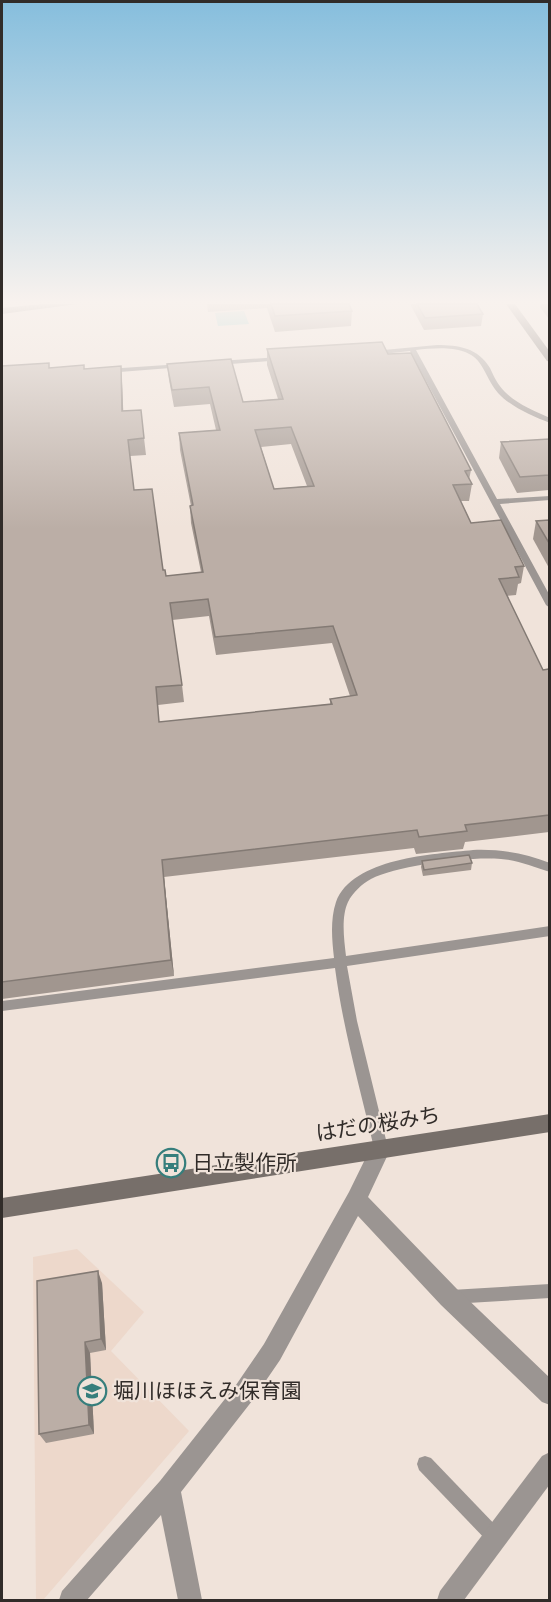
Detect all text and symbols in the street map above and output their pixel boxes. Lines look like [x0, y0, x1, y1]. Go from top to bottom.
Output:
street label: はだの桜みち [314, 1100, 442, 1147]
bus stop icon: 日立製作所 [155, 1147, 187, 1179]
place label: 日立製作所 [192, 1149, 297, 1176]
school or university icon: 堀川ほほえみ保育園 [76, 1375, 108, 1407]
place label: 堀川ほほえみ保育園 [113, 1377, 302, 1404]

